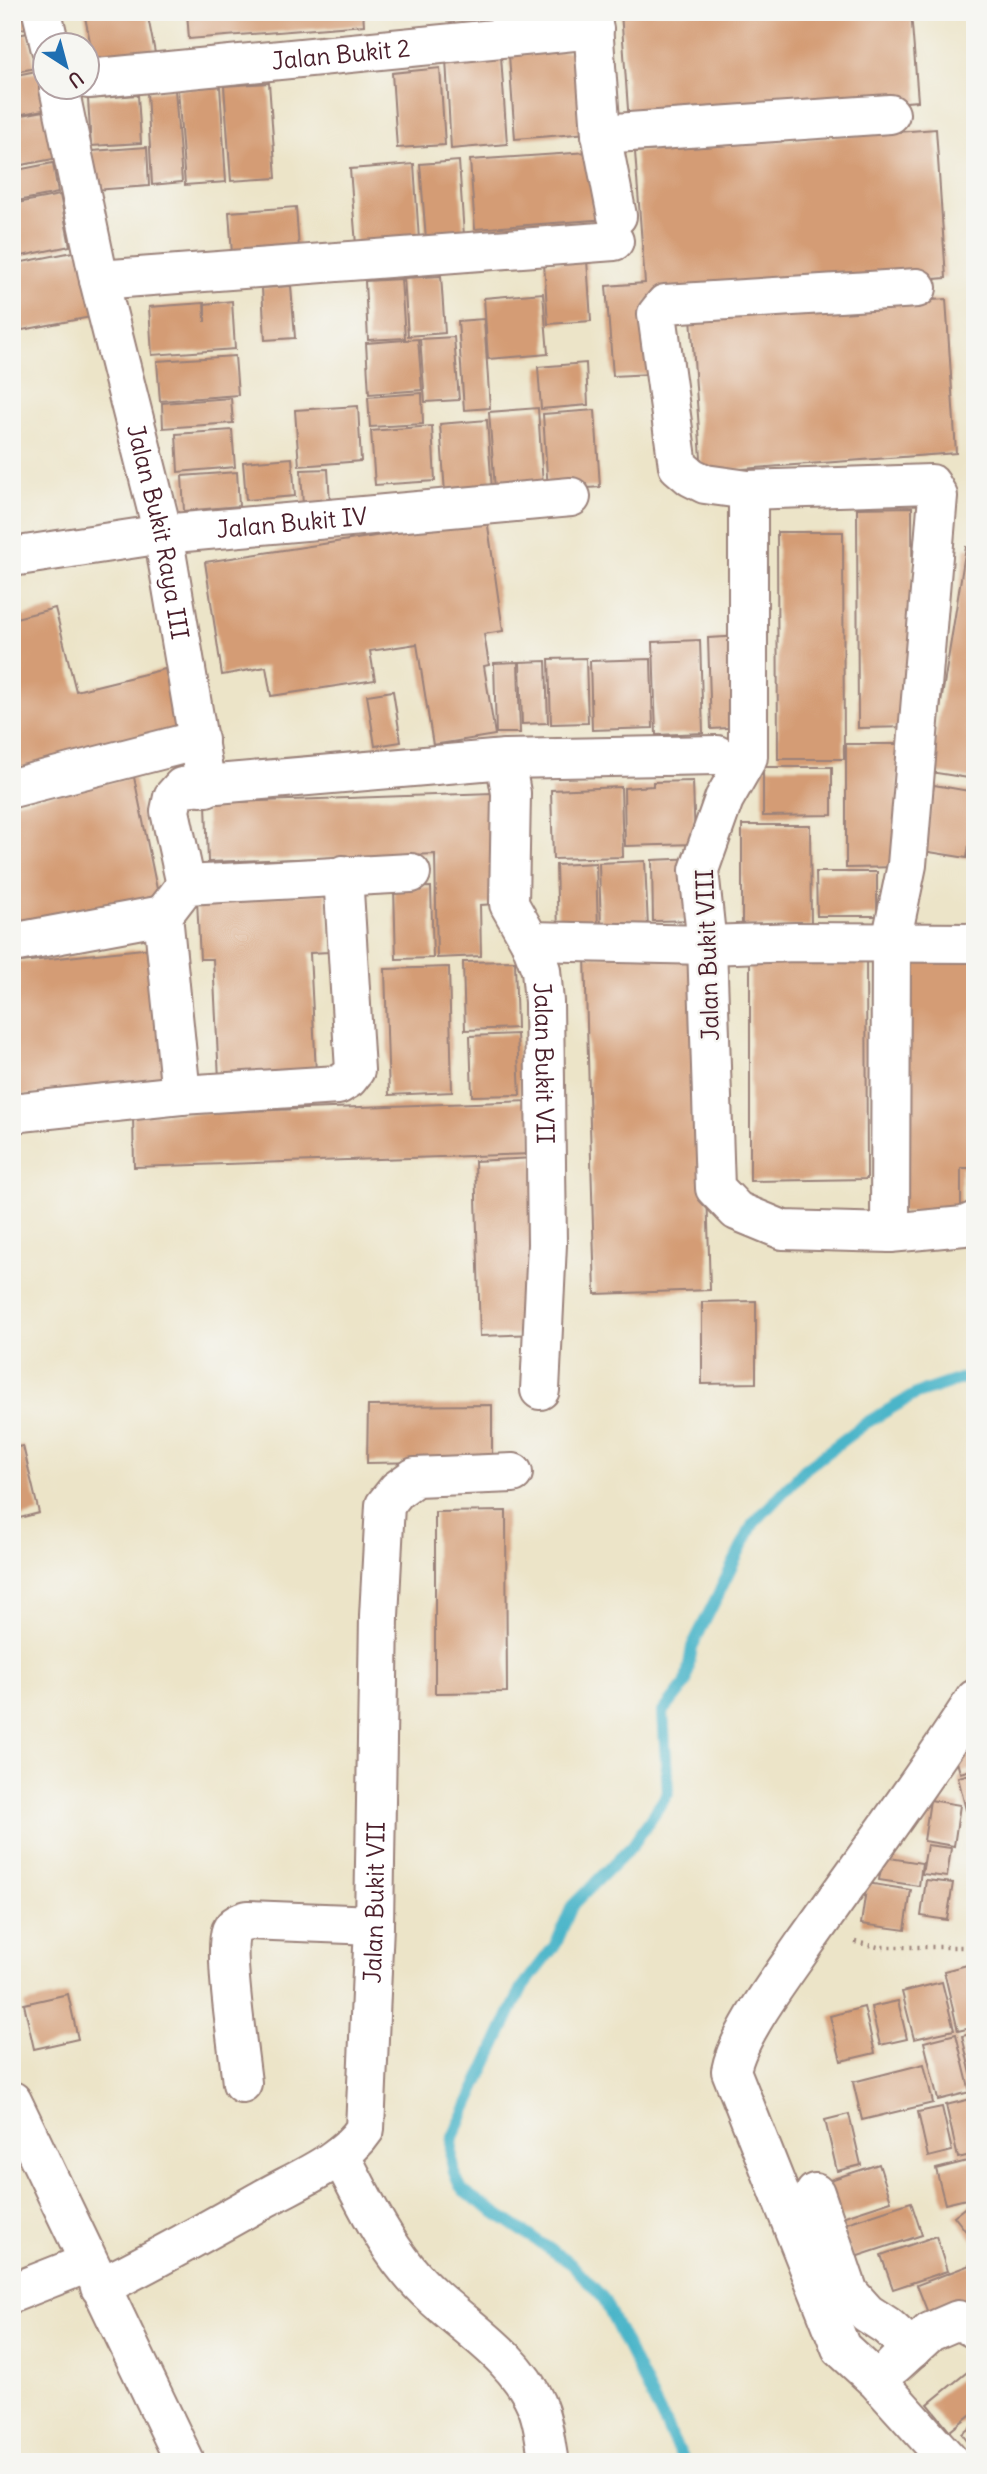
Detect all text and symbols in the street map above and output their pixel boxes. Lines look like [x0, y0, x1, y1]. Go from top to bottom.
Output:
north arrow [32, 32, 102, 102]
street label: Jalan Bukit 2 [270, 32, 411, 76]
text: U [64, 66, 88, 93]
street label: Jalan Bukit Raya III [121, 421, 196, 641]
street label: Jalan Bukit IV [215, 501, 368, 544]
street label: Jalan Bukit VIII [689, 868, 725, 1042]
street label: Jalan Bukit VII [527, 981, 561, 1144]
street label: Jalan Bukit VII [356, 1821, 391, 1984]

